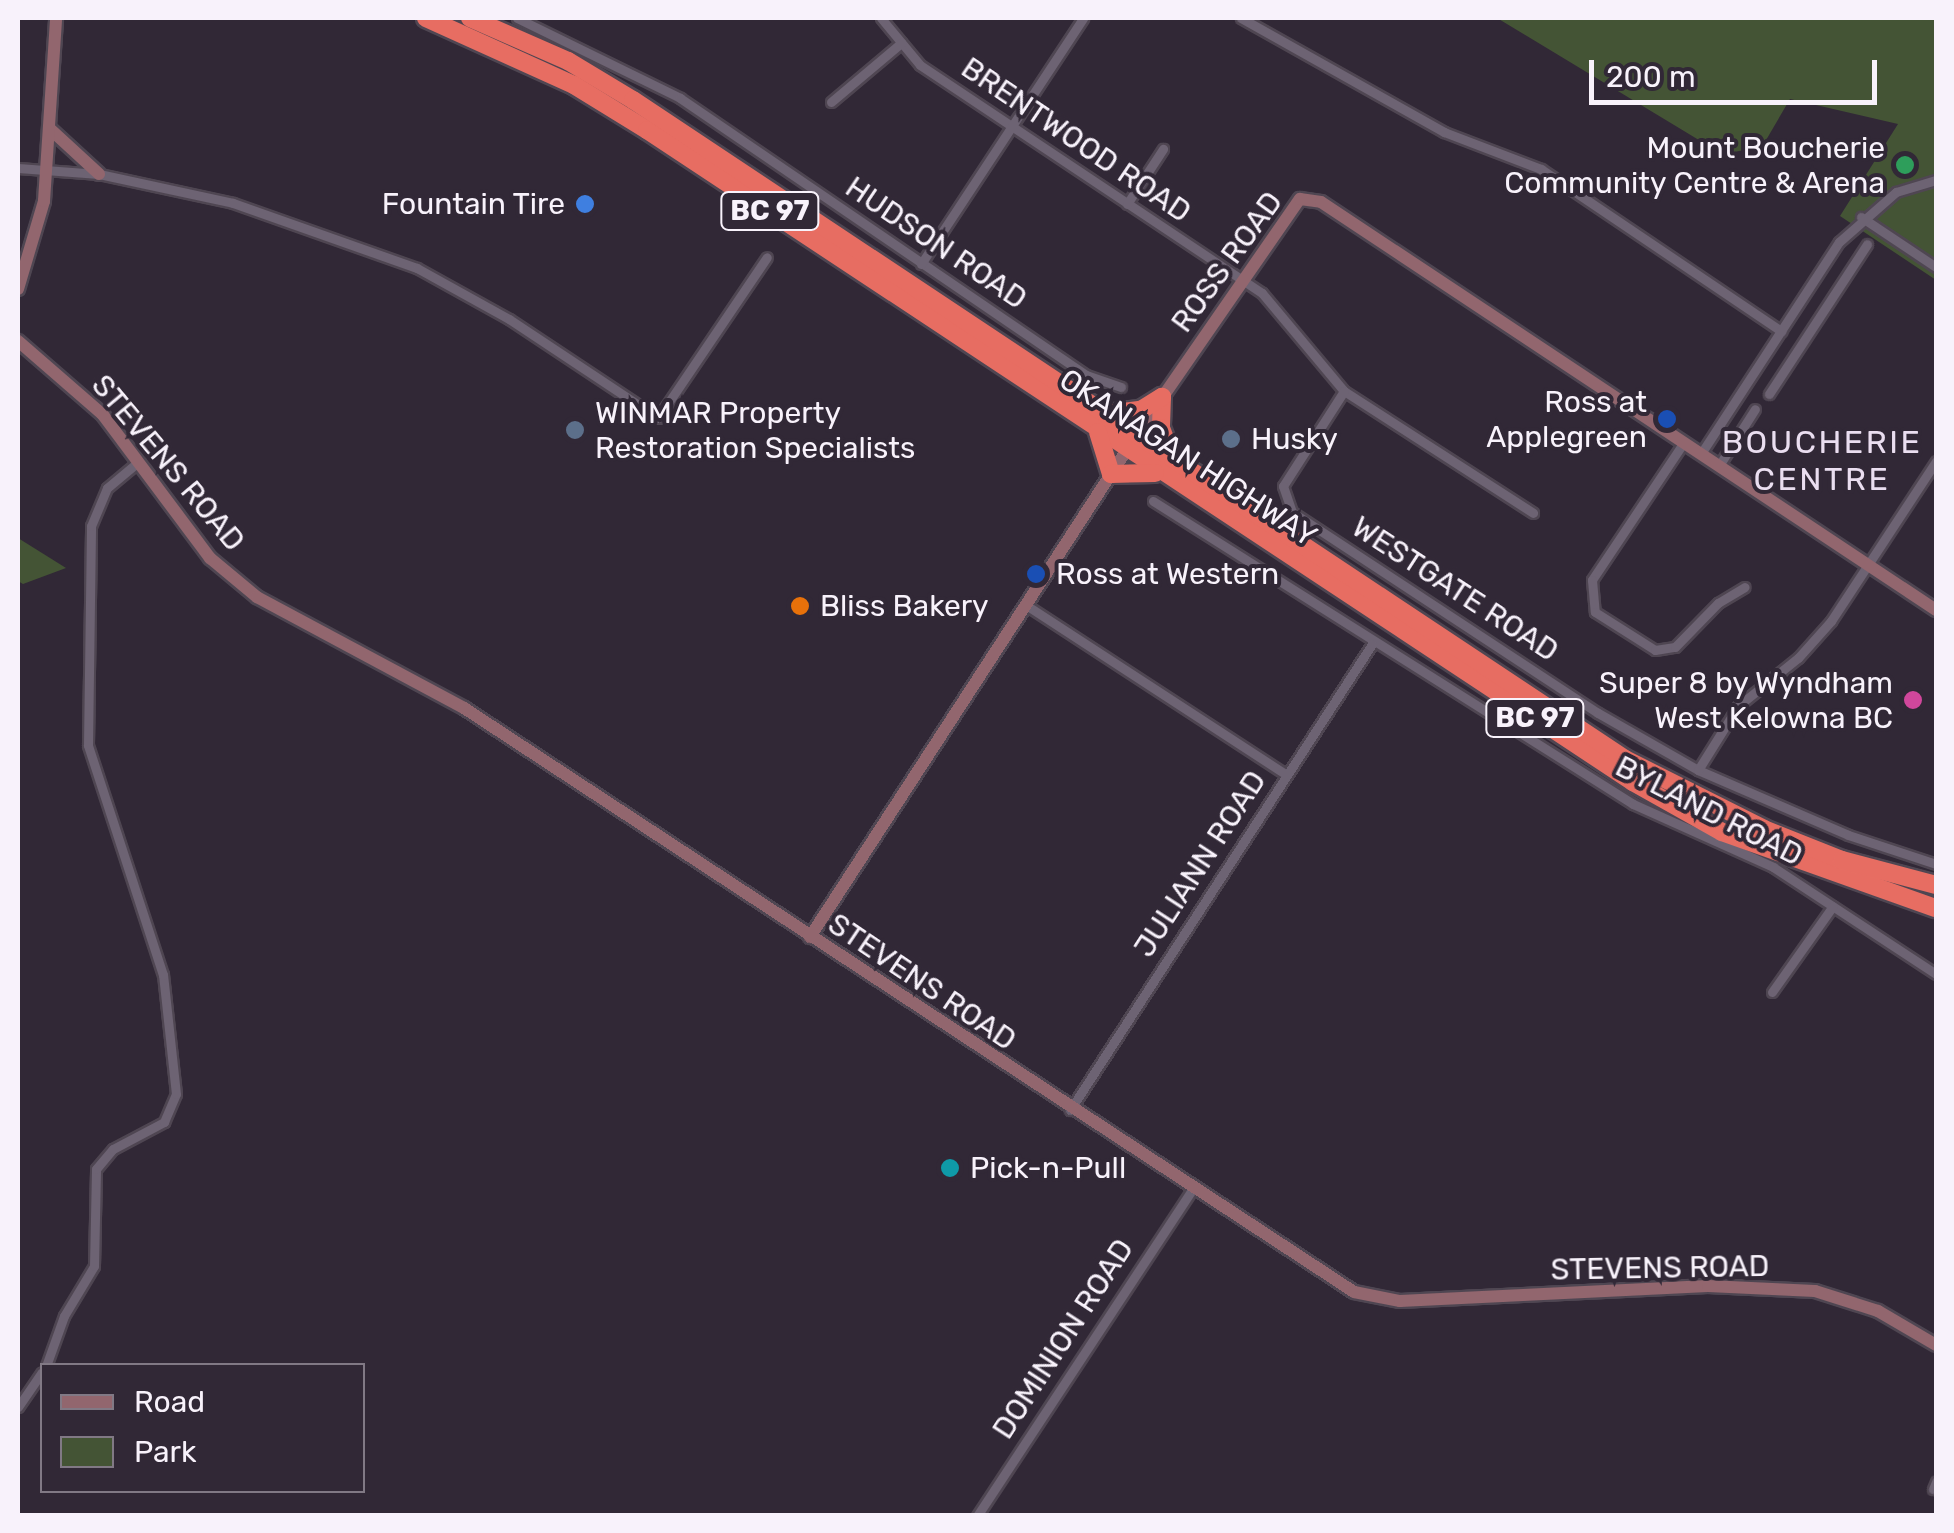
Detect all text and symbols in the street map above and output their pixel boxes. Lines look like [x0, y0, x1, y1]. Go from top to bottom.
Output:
scale bar [1594, 40, 1882, 102]
street label: BRENTWOOD ROAD [955, 50, 1197, 230]
text: 200 m [1606, 59, 1696, 95]
place label: Mount Boucherie Community Centre & Arena [1503, 130, 1885, 200]
marker: Mount Boucherie Community Centre & Arena [1894, 154, 1916, 176]
street label: HUDSON ROAD [839, 169, 1033, 317]
street label: ROSS ROAD [1164, 185, 1290, 339]
place label: Fountain Tire [381, 186, 565, 222]
road number: BC 97 [720, 188, 820, 234]
marker: Fountain Tire [574, 193, 596, 215]
street label: OKANAGAN HIGHWAY [1053, 361, 1323, 555]
street label: STEVENS ROAD [84, 368, 252, 558]
place label: Ross at Applegreen [1486, 384, 1647, 454]
place label: WINMAR Property Restoration Specialists [595, 395, 915, 466]
marker: Ross at Applegreen [1656, 408, 1678, 430]
marker: WINMAR Property Restoration Specialists [564, 419, 586, 441]
place label: Husky [1251, 421, 1338, 457]
district label: BOUCHERIE CENTRE [1722, 424, 1922, 499]
marker: Husky [1220, 428, 1242, 450]
street label: WESTGATE ROAD [1345, 509, 1565, 669]
place label: Ross at Western [1056, 556, 1280, 592]
marker: Ross at Western [1025, 563, 1047, 585]
place label: Bliss Bakery [820, 588, 989, 624]
marker: Bliss Bakery [789, 595, 811, 617]
place label: Super 8 by Wyndham West Kelowna BC [1597, 665, 1893, 736]
marker: Super 8 by Wyndham West Kelowna BC [1902, 689, 1924, 711]
road number: BC 97 [1485, 695, 1585, 741]
street label: BYLAND ROAD [1610, 748, 1808, 874]
street label: JULIANN ROAD [1126, 764, 1274, 964]
street label: STEVENS ROAD [821, 906, 1023, 1058]
place label: Pick-n-Pull [970, 1150, 1126, 1186]
marker: Pick-n-Pull [939, 1157, 961, 1179]
street label: DOMINION ROAD [985, 1232, 1141, 1446]
street label: STEVENS ROAD [1550, 1248, 1770, 1288]
legend [40, 1363, 365, 1493]
text: Road [134, 1384, 205, 1420]
text: Park [134, 1434, 196, 1470]

